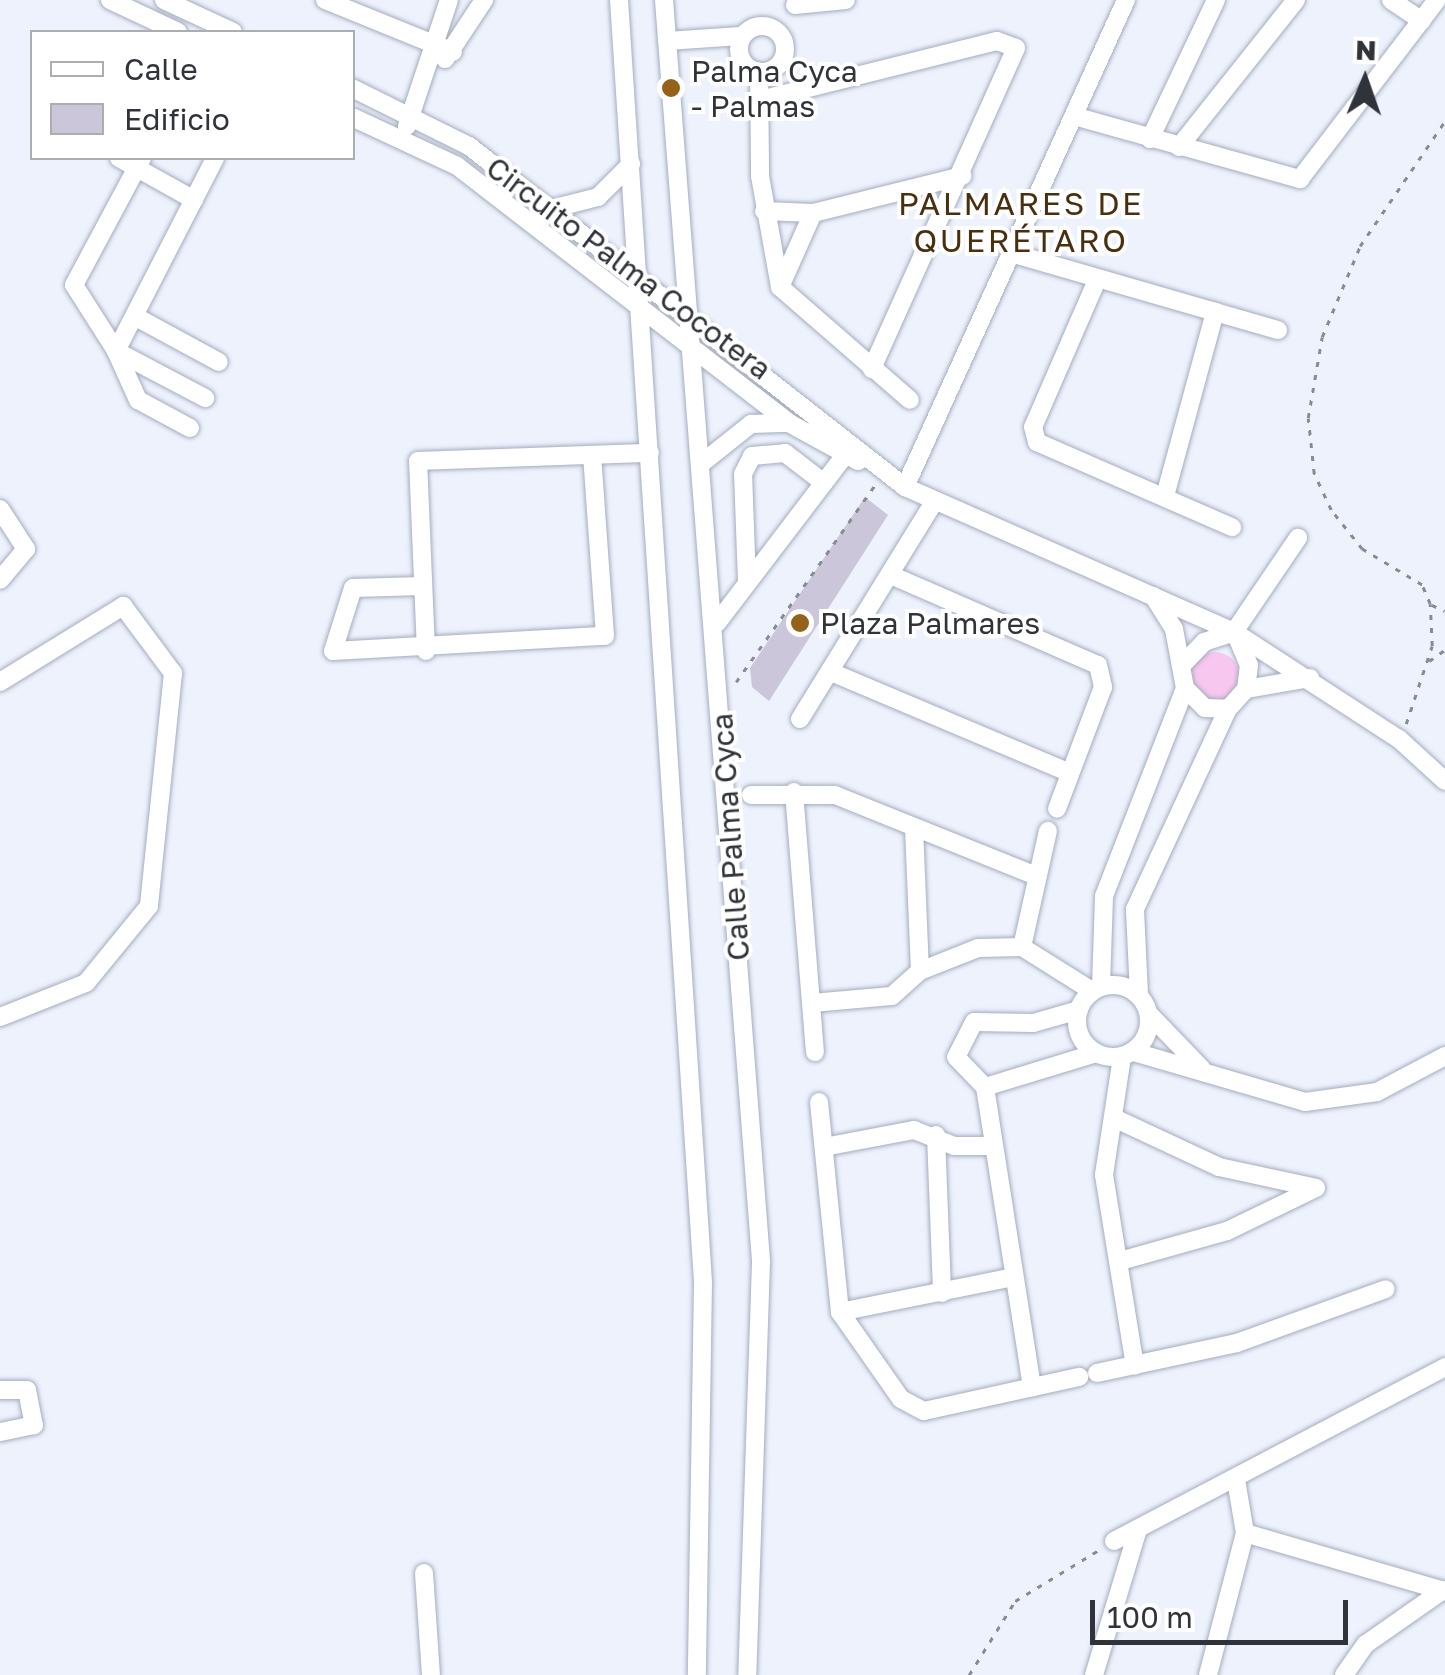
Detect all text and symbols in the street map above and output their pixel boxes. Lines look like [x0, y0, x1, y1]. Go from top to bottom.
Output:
legend [30, 30, 355, 160]
north arrow [1315, 30, 1415, 130]
text: N [1355, 33, 1377, 66]
text: Calle [124, 51, 198, 87]
place label: Palma Cyca - Palmas [691, 53, 858, 124]
marker: Palma Cyca - Palmas [660, 77, 682, 99]
text: Edificio [124, 101, 230, 137]
street label: Circuito Palma Cocotera [479, 149, 779, 387]
district label: PALMARES DE QUERÉTARO [898, 185, 1144, 260]
place label: Plaza Palmares [820, 605, 1040, 641]
marker: Plaza Palmares [789, 612, 811, 634]
street label: Calle Palma Cyca [703, 712, 757, 962]
scale bar [1095, 1580, 1352, 1642]
text: 100 m [1107, 1599, 1193, 1635]

